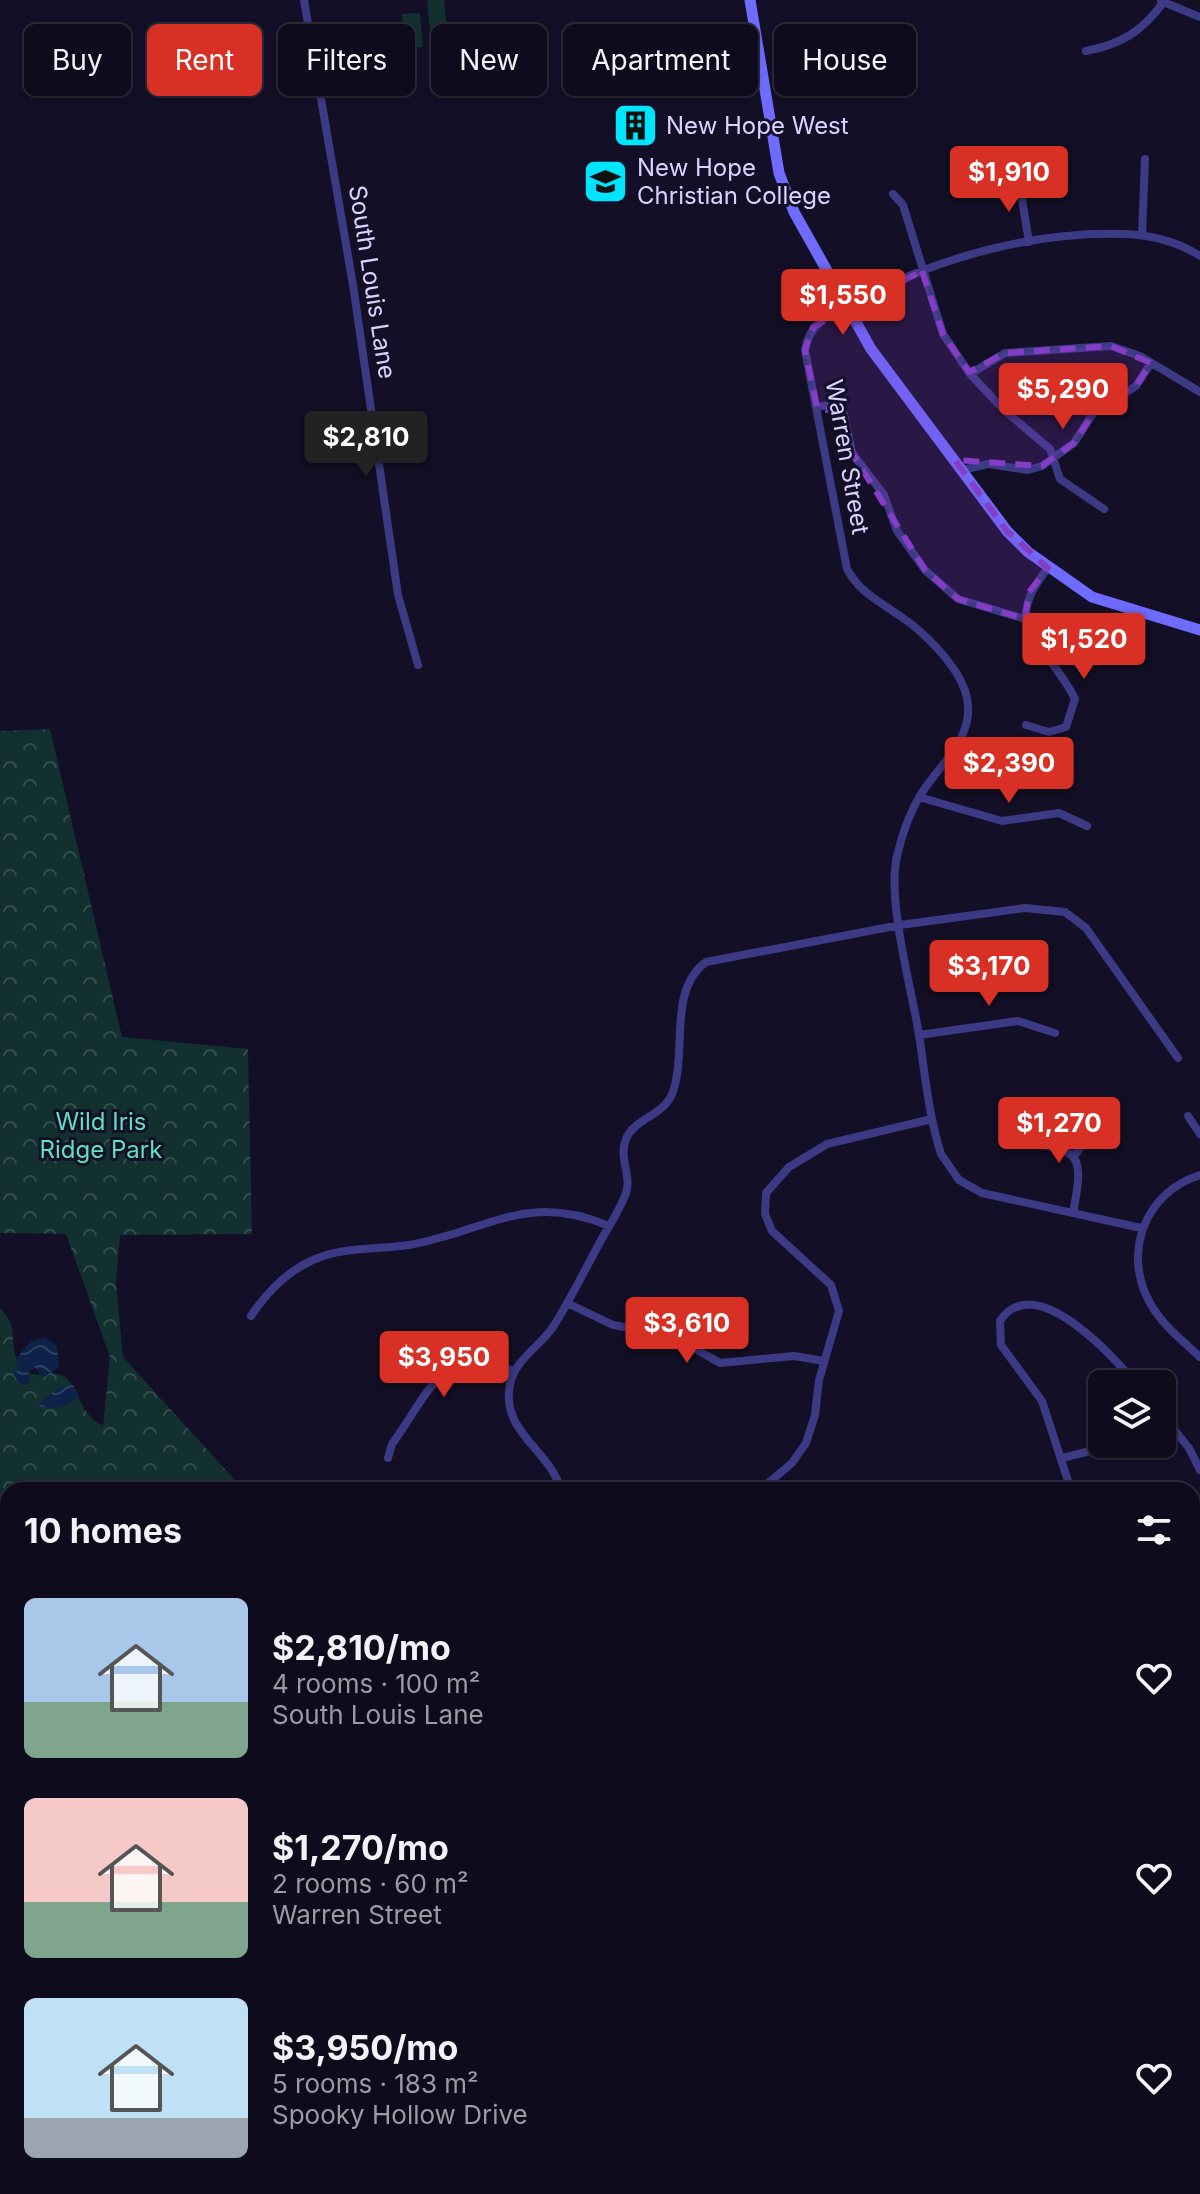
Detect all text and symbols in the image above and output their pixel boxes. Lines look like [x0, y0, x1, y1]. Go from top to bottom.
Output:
chip: Buy [24, 24, 131, 96]
chip: Rent [147, 24, 262, 96]
chip: Filters [278, 24, 415, 96]
chip: New [431, 24, 547, 96]
chip: Apartment [563, 24, 758, 96]
chip: House [774, 24, 916, 96]
building icon: New Hope West [611, 102, 659, 150]
place label: New Hope West [666, 111, 849, 140]
pin: $1,910 [944, 146, 1074, 214]
place label: New Hope Christian College [637, 153, 831, 210]
text: $1,910 [968, 156, 1050, 187]
school or university icon: New Hope Christian College [582, 158, 630, 206]
street label: South Louis Lane [343, 183, 402, 381]
pin: $1,550 [778, 269, 908, 337]
text: $1,550 [799, 279, 887, 310]
pin: $5,290 [998, 363, 1128, 431]
text: $5,290 [1017, 373, 1109, 404]
street label: Warren Street [820, 377, 875, 537]
pin: $2,810 [301, 411, 431, 479]
text: $2,810 [322, 421, 410, 452]
pin: $1,520 [1019, 613, 1149, 681]
text: $1,520 [1040, 623, 1128, 654]
pin: $2,390 [944, 737, 1074, 805]
text: $2,390 [963, 747, 1055, 778]
pin: $3,170 [924, 940, 1054, 1008]
text: $3,170 [947, 950, 1031, 981]
pin: $1,270 [994, 1097, 1124, 1165]
park label: Wild Iris Ridge Park [40, 1107, 162, 1164]
text: $1,270 [1016, 1107, 1102, 1138]
pin: $3,610 [622, 1297, 752, 1365]
text: $3,610 [644, 1307, 730, 1338]
pin: $3,950 [379, 1331, 509, 1399]
text: $3,950 [398, 1341, 490, 1372]
map controls [1088, 1370, 1176, 1458]
button: layers [1088, 1370, 1176, 1458]
icon: filters [1132, 1508, 1176, 1552]
text: 10 homes [24, 1510, 182, 1551]
text: $2,810/mo [272, 1627, 451, 1668]
icon: home [88, 1630, 184, 1726]
icon: heart [1132, 1656, 1176, 1700]
text: 4 rooms · 100 m² [272, 1668, 480, 1699]
text: South Louis Lane [272, 1699, 484, 1730]
text: $1,270/mo [272, 1827, 449, 1868]
icon: home [88, 1830, 184, 1926]
icon: heart [1132, 1856, 1176, 1900]
text: 2 rooms · 60 m² [272, 1868, 468, 1899]
text: Warren Street [272, 1899, 442, 1930]
text: $3,950/mo [272, 2027, 458, 2068]
icon: home [88, 2030, 184, 2126]
icon: heart [1132, 2056, 1176, 2100]
text: 5 rooms · 183 m² [272, 2068, 479, 2099]
text: Spooky Hollow Drive [272, 2099, 528, 2130]

